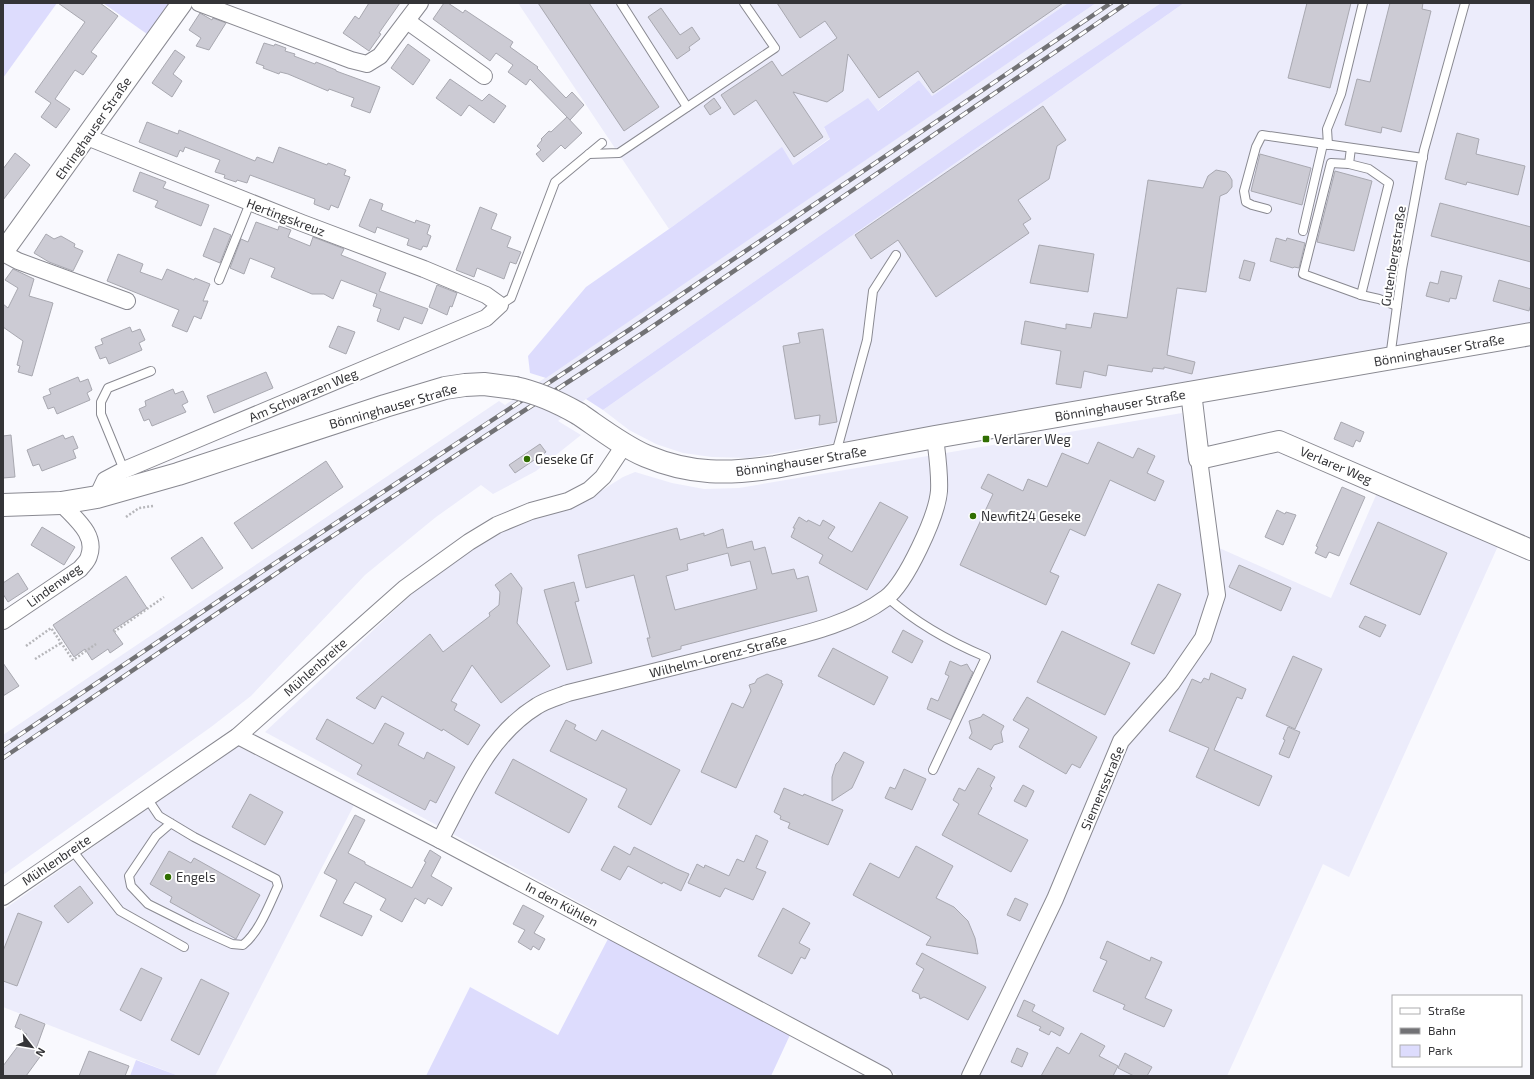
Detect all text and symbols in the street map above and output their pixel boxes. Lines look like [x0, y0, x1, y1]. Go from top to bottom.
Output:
street label: Ehringhauser Straße [51, 73, 135, 183]
street label: Hertingskreuz [244, 195, 328, 239]
street label: Gutenbergstraße [1377, 205, 1409, 307]
street label: Bönninghauser Straße [1372, 331, 1506, 369]
street label: Am Schwarzen Weg [246, 365, 360, 425]
street label: Bönninghauser Straße [327, 380, 459, 432]
street label: Bönninghauser Straße [1053, 386, 1187, 424]
place label: Verlarer Weg [994, 431, 1071, 447]
marker: Verlarer Weg [981, 434, 991, 444]
street label: Bönninghauser Straße [734, 443, 868, 479]
street label: Verlarer Weg [1298, 443, 1374, 487]
place label: Geseke Gf [535, 451, 594, 467]
marker: Geseke Gf [522, 454, 532, 464]
place label: Newfit24 Geseke [981, 508, 1081, 524]
marker: Newfit24 Geseke [968, 511, 978, 521]
street label: Lindenweg [23, 560, 85, 610]
street label: Wilhelm-Lorenz-Straße [648, 631, 788, 681]
street label: Mühlenbreite [280, 634, 350, 699]
street label: Siemensstraße [1077, 744, 1127, 832]
street label: Mühlenbreite [19, 831, 93, 889]
place label: Engels [176, 869, 215, 885]
marker: Engels [163, 872, 173, 882]
street label: In den Kühlen [523, 878, 601, 930]
legend [1392, 995, 1522, 1067]
text: Straße [1428, 1003, 1465, 1017]
text: Bahn [1428, 1023, 1456, 1037]
north arrow [12, 1027, 52, 1067]
text: Park [1428, 1043, 1453, 1057]
text: N [33, 1046, 49, 1059]

